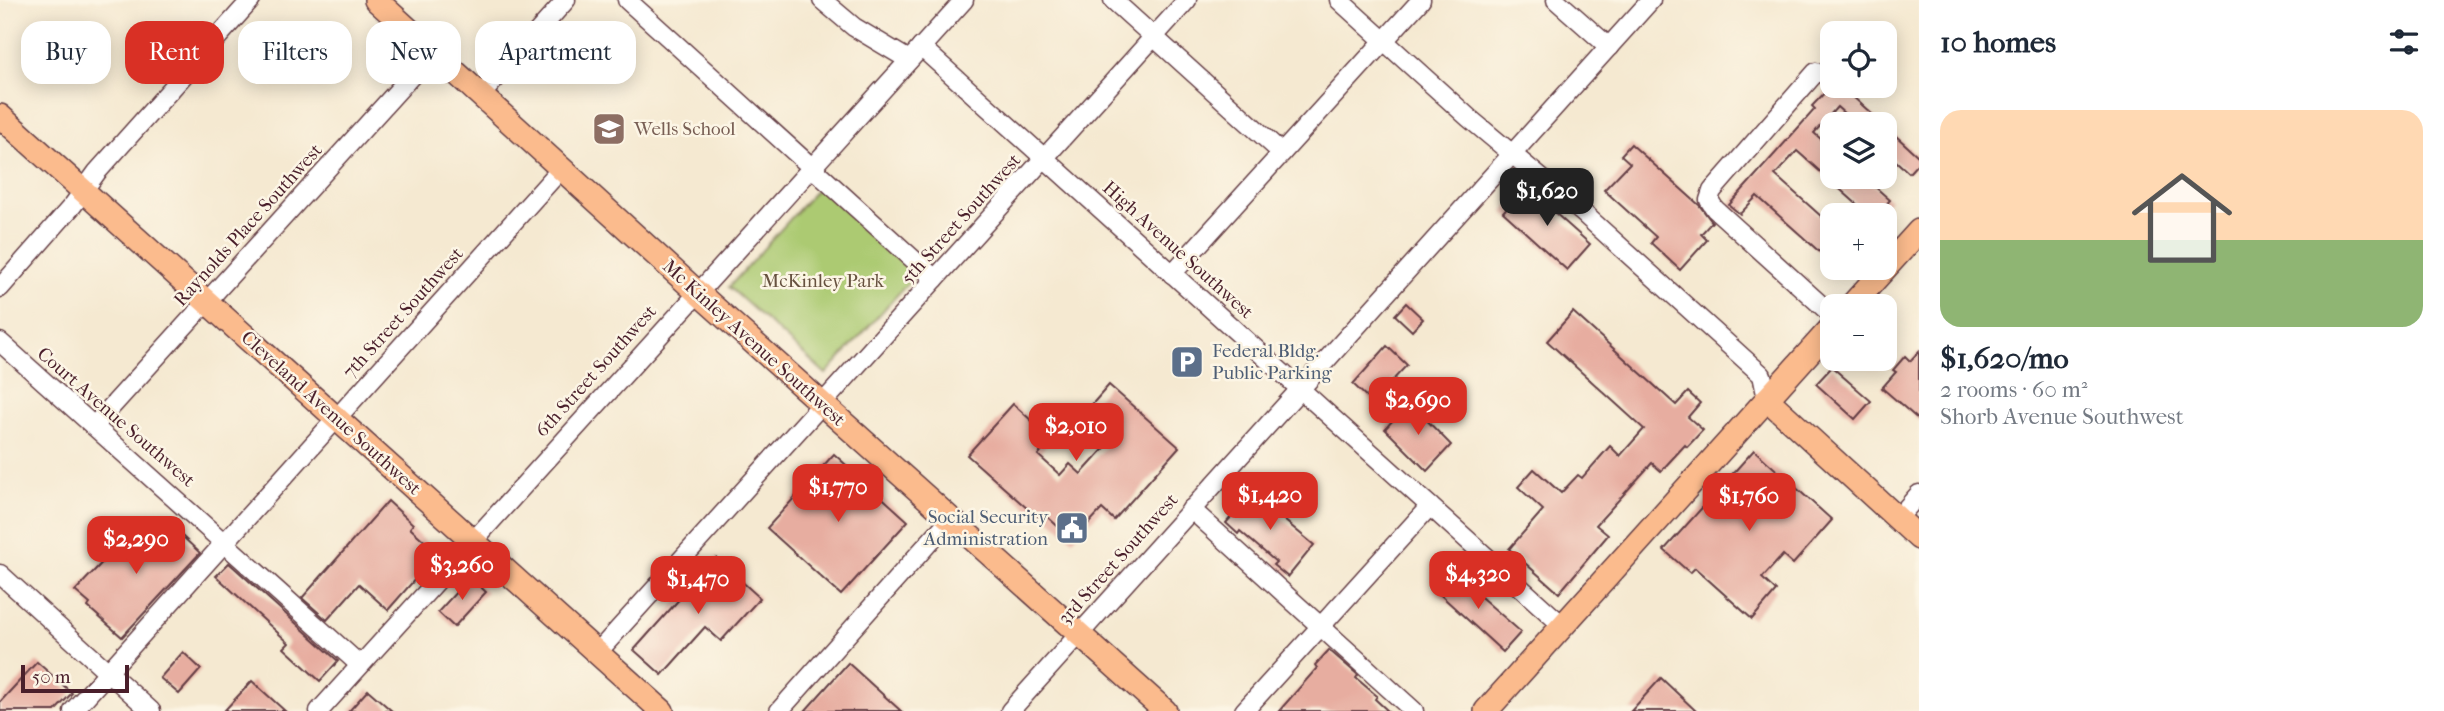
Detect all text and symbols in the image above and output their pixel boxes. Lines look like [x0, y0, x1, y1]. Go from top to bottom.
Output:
chip: Buy [21, 21, 111, 84]
chip: Rent [125, 21, 224, 84]
chip: Filters [238, 21, 352, 84]
chip: New [366, 21, 461, 84]
chip: Apartment [475, 21, 636, 84]
map controls [1820, 21, 1897, 371]
button: locate [1820, 21, 1897, 98]
icon: filters [2385, 23, 2423, 61]
text: 10 homes [1940, 25, 2056, 60]
school or university icon: Wells School [590, 110, 628, 148]
button: layers [1820, 112, 1897, 189]
place label: Wells School [633, 118, 735, 140]
street label: Raynolds Place Southwest [169, 139, 327, 311]
street label: 5th Street Southwest [897, 149, 1026, 289]
icon: home [2119, 155, 2245, 281]
pin: $1,620 [1490, 168, 1604, 228]
street label: High Avenue Southwest [1098, 177, 1258, 324]
text: $1,620 [1516, 177, 1578, 204]
button: + [1820, 203, 1897, 280]
street label: 7th Street Southwest [338, 243, 468, 383]
street label: Mc Kinley Avenue Southwest [658, 255, 850, 431]
park label: McKinley Park [762, 270, 884, 292]
button: − [1820, 294, 1897, 371]
street label: 6th Street Southwest [531, 300, 661, 442]
street label: Cleveland Avenue Southwest [237, 326, 426, 500]
place label: Federal Bldg. Public Parking [1212, 340, 1333, 384]
text: $1,620/mo [1940, 341, 2069, 376]
street label: Court Avenue Southwest [33, 343, 199, 492]
parking icon: Federal Bldg. Public Parking [1168, 343, 1206, 381]
text: 2 rooms · 60 m² [1940, 376, 2087, 403]
pin: $2,690 [1361, 378, 1475, 437]
text: $2,690 [1385, 386, 1451, 413]
text: Shorb Avenue Southwest [1940, 403, 2184, 430]
pin: $2,010 [1019, 404, 1133, 463]
text: $2,010 [1045, 412, 1107, 439]
pin: $1,770 [781, 464, 895, 524]
pin: $1,420 [1213, 472, 1327, 532]
text: $1,770 [808, 473, 868, 500]
pin: $1,760 [1692, 474, 1806, 533]
text: $1,420 [1238, 481, 1302, 508]
text: $1,760 [1719, 482, 1779, 509]
street label: 3rd Street Southwest [1054, 489, 1183, 629]
place label: Social Security Administration [923, 506, 1049, 550]
public building icon: Social Security Administration [1053, 509, 1091, 547]
pin: $2,290 [79, 516, 193, 576]
text: $2,290 [103, 525, 169, 552]
pin: $3,260 [405, 542, 519, 602]
text: $3,260 [430, 551, 494, 578]
pin: $4,320 [1421, 552, 1535, 611]
pin: $1,470 [641, 556, 755, 616]
text: $4,320 [1445, 560, 1511, 587]
text: $1,470 [667, 565, 729, 592]
scale bar [21, 662, 130, 694]
text: 50 m [32, 666, 71, 688]

